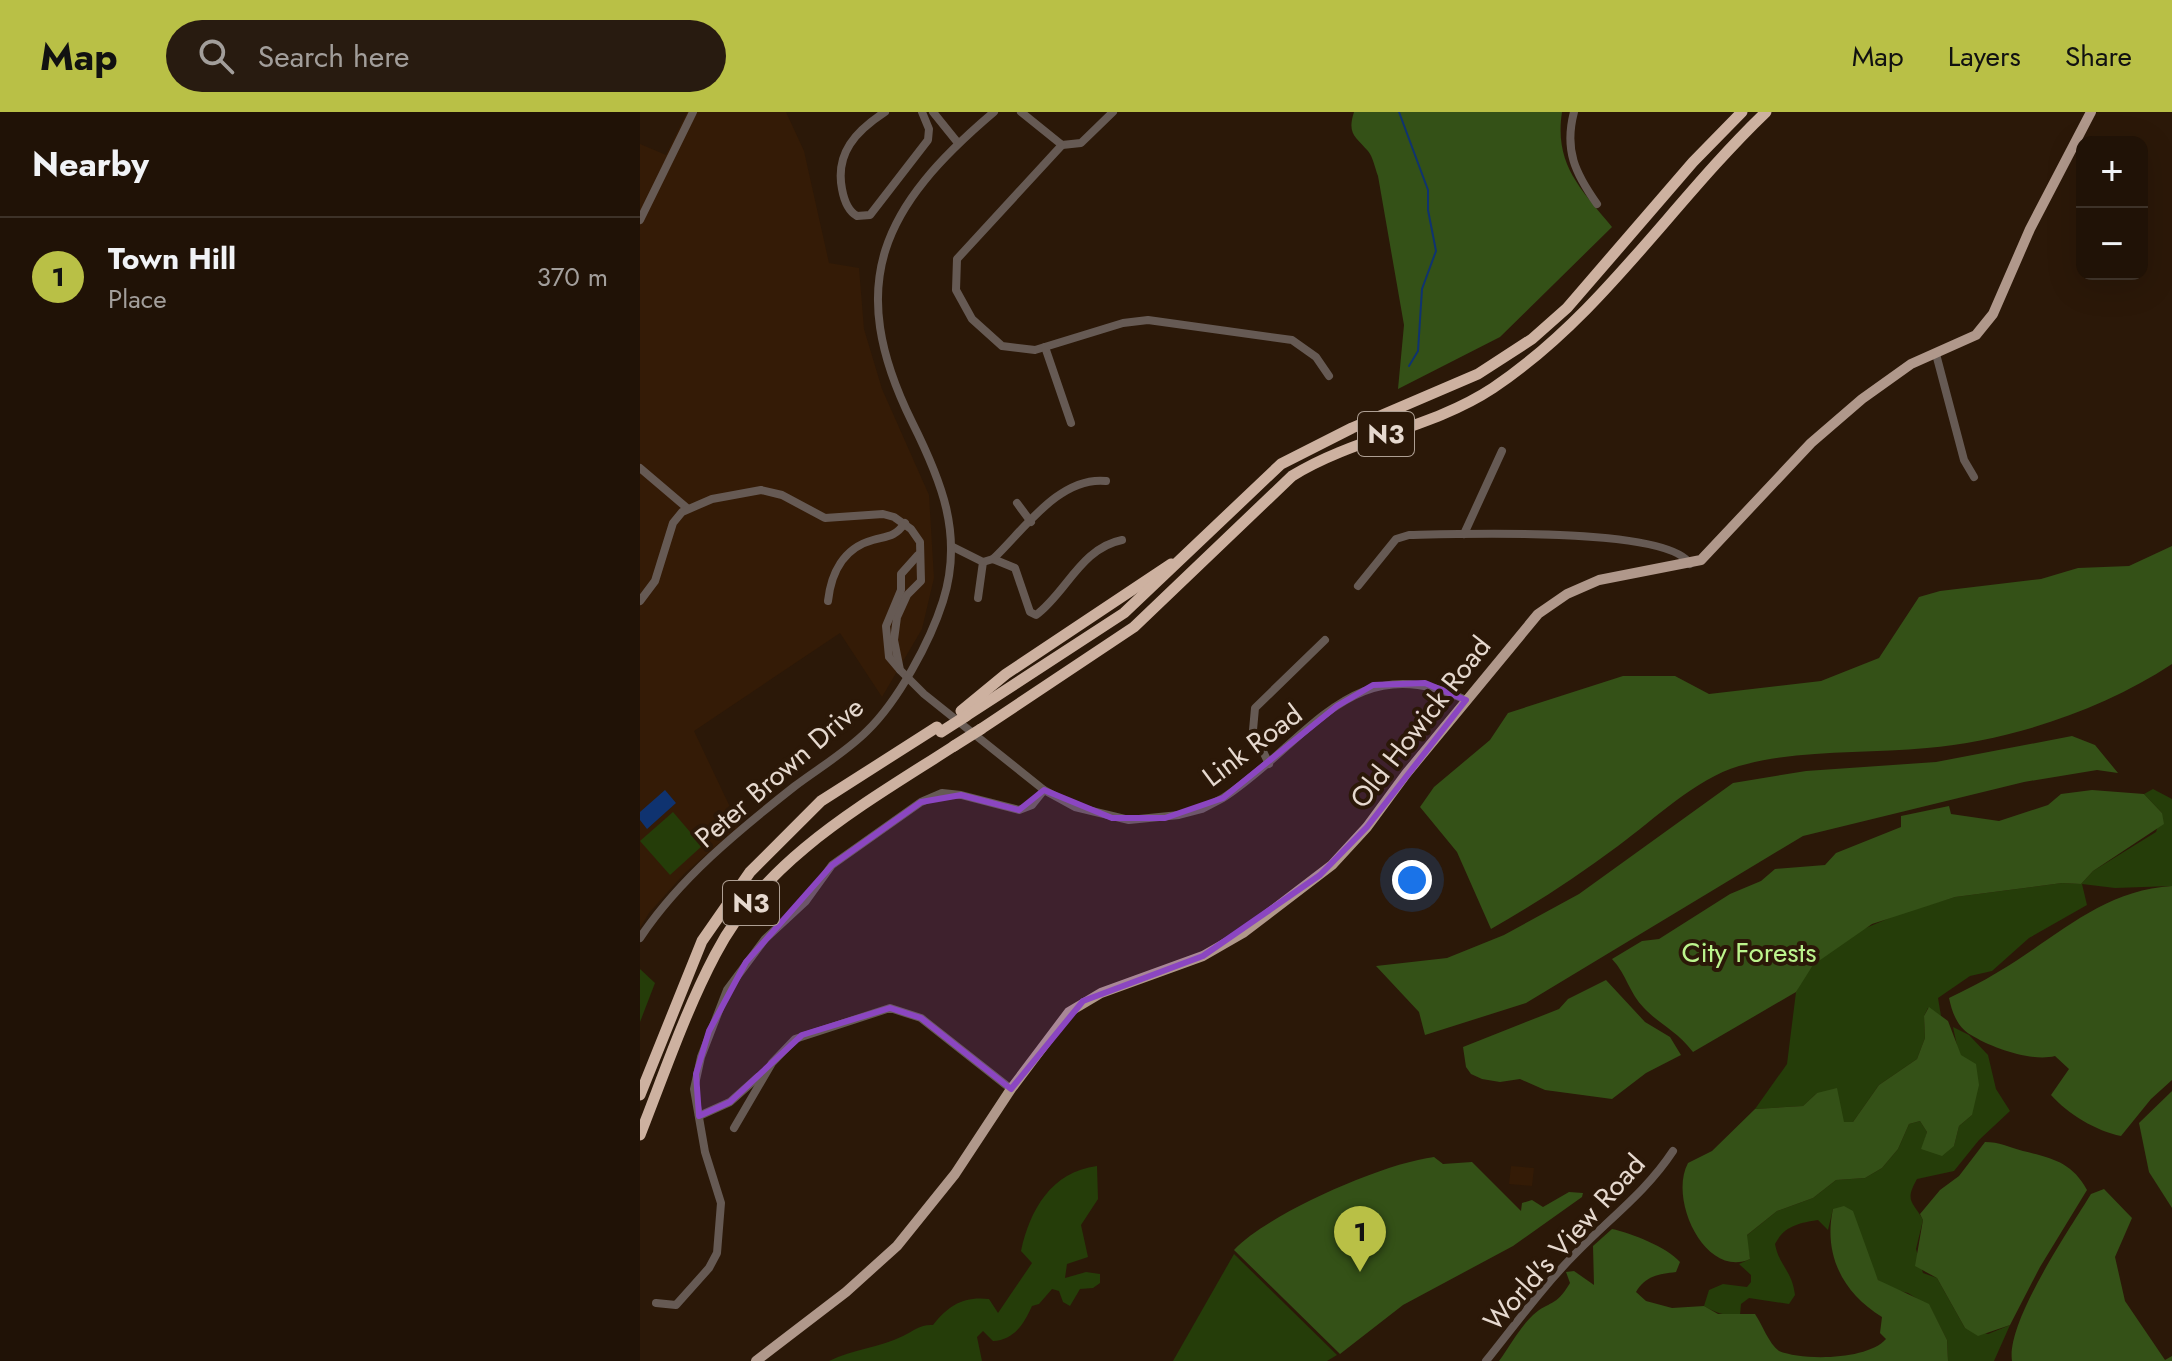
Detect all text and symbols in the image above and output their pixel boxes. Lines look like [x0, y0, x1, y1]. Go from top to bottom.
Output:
search box [166, 20, 726, 92]
text: Map [40, 29, 118, 84]
icon: search [194, 34, 238, 78]
text: Search here [258, 35, 410, 78]
text: Map [1852, 36, 1904, 77]
text: Layers [1948, 36, 2021, 77]
text: Share [2065, 36, 2132, 77]
map controls [2076, 136, 2148, 280]
button: + [2076, 136, 2148, 208]
text: Nearby [32, 140, 149, 189]
button: − [2076, 208, 2148, 280]
text: Town Hill [108, 237, 236, 280]
text: 1 [51, 258, 65, 296]
text: 370 m [537, 258, 608, 296]
text: Place [108, 280, 167, 318]
road number: N3 [1358, 412, 1414, 456]
street label: Old Howick Road [1340, 627, 1501, 817]
street label: Peter Brown Drive [686, 687, 873, 857]
street label: Link Road [1194, 694, 1311, 797]
your location [1392, 860, 1432, 900]
road number: N3 [723, 881, 779, 925]
park label: City Forests [1681, 932, 1817, 973]
street label: World's View Road [1474, 1145, 1655, 1340]
pin: 1 [1334, 1206, 1386, 1272]

